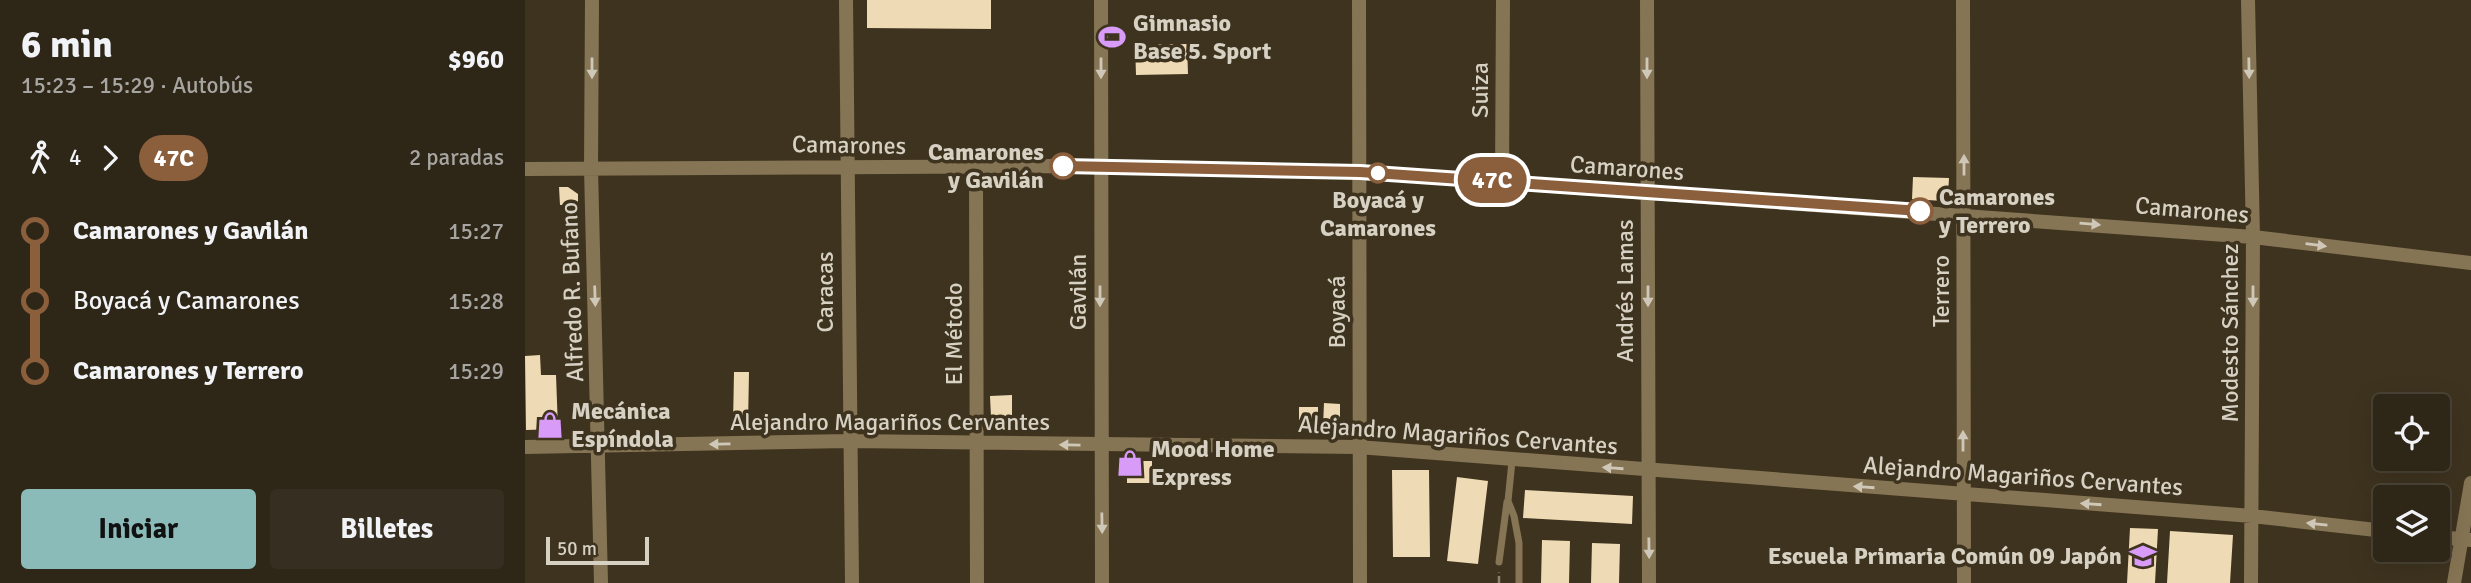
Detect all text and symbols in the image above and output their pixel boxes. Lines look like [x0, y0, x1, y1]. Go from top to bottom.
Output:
place label: Gimnasio Base 5. Sport [1133, 8, 1271, 66]
text: 6 min [21, 21, 113, 68]
sports icon: Gimnasio Base 5. Sport [1097, 22, 1127, 52]
text: $960 [448, 44, 504, 76]
one-way arrow [586, 57, 598, 79]
one-way arrow [1095, 57, 1107, 79]
one-way arrow [1642, 57, 1653, 79]
one-way arrow [2244, 57, 2255, 79]
street label: Suiza [1465, 62, 1495, 118]
text: 15:23 – 15:29 · Autobús [21, 71, 253, 100]
street label: Camarones [792, 129, 906, 161]
place label: Camarones y Gavilán [928, 137, 1044, 195]
icon: walk [21, 139, 59, 177]
icon: forward [91, 139, 129, 177]
text: 4 [69, 143, 81, 172]
text: 47C [153, 143, 194, 173]
text: 2 paradas [409, 143, 504, 172]
street label: Camarones [1569, 149, 1685, 187]
marker: Camarones y Gavilán [1050, 153, 1076, 179]
one-way arrow [1958, 154, 1970, 176]
line badge: 47C [1452, 157, 1532, 203]
marker: Boyacá y Camarones [1368, 163, 1388, 183]
text: 47C [1472, 165, 1512, 195]
place label: Camarones y Terrero [1938, 182, 2055, 240]
place label: Boyacá y Camarones [1320, 185, 1436, 243]
street label: Camarones [2134, 190, 2250, 230]
marker: Camarones y Terrero [1907, 198, 1933, 224]
street label: Alfredo R. Bufano [554, 201, 590, 383]
text: Camarones y Gavilán [73, 215, 308, 247]
text: 15:27 [448, 217, 504, 246]
one-way arrow [2079, 219, 2101, 230]
street label: Andrés Lamas [1610, 220, 1640, 362]
one-way arrow [2305, 239, 2327, 250]
street label: Modesto Sánchez [2215, 244, 2245, 422]
street label: Caracas [810, 251, 840, 333]
street label: Gavilán [1063, 254, 1093, 330]
street label: Terrero [1926, 255, 1956, 327]
street label: Boyacá [1322, 275, 1352, 349]
street label: El Método [939, 282, 969, 386]
text: Boyacá y Camarones [73, 285, 300, 317]
one-way arrow [589, 285, 600, 307]
one-way arrow [1095, 285, 1106, 307]
one-way arrow [1642, 285, 1654, 307]
one-way arrow [2247, 285, 2259, 307]
text: 15:28 [448, 287, 504, 316]
text: Camarones y Terrero [73, 355, 304, 387]
text: 15:29 [448, 357, 504, 386]
map controls [2373, 394, 2450, 562]
button: locate [2373, 394, 2450, 471]
place label: Mecánica Espíndola [571, 396, 674, 454]
street label: Alejandro Magariños Cervantes [730, 407, 1050, 437]
street label: Alejandro Magariños Cervantes [1297, 409, 1619, 461]
shop icon: Mecánica Espíndola [535, 410, 565, 440]
one-way arrow [1957, 430, 1969, 452]
place label: Mood Home Express [1151, 434, 1275, 492]
one-way arrow [709, 438, 731, 450]
one-way arrow [1058, 439, 1080, 451]
shop icon: Mood Home Express [1115, 448, 1145, 478]
street label: Alejandro Magariños Cervantes [1862, 450, 2184, 502]
one-way arrow [1601, 462, 1623, 473]
one-way arrow [1853, 481, 1875, 492]
button: layers [2373, 485, 2450, 562]
button: Iniciar [21, 489, 256, 569]
button: Billetes [270, 489, 504, 569]
one-way arrow [2080, 499, 2102, 510]
one-way arrow [1096, 512, 1108, 534]
one-way arrow [2306, 518, 2328, 529]
scale bar [546, 534, 649, 566]
text: 50 m [557, 537, 597, 561]
one-way arrow [1643, 537, 1654, 559]
place label: Escuela Primaria Común 09 Japón [1768, 541, 2122, 571]
school or university icon: Escuela Primaria Común 09 Japón [2128, 541, 2158, 571]

